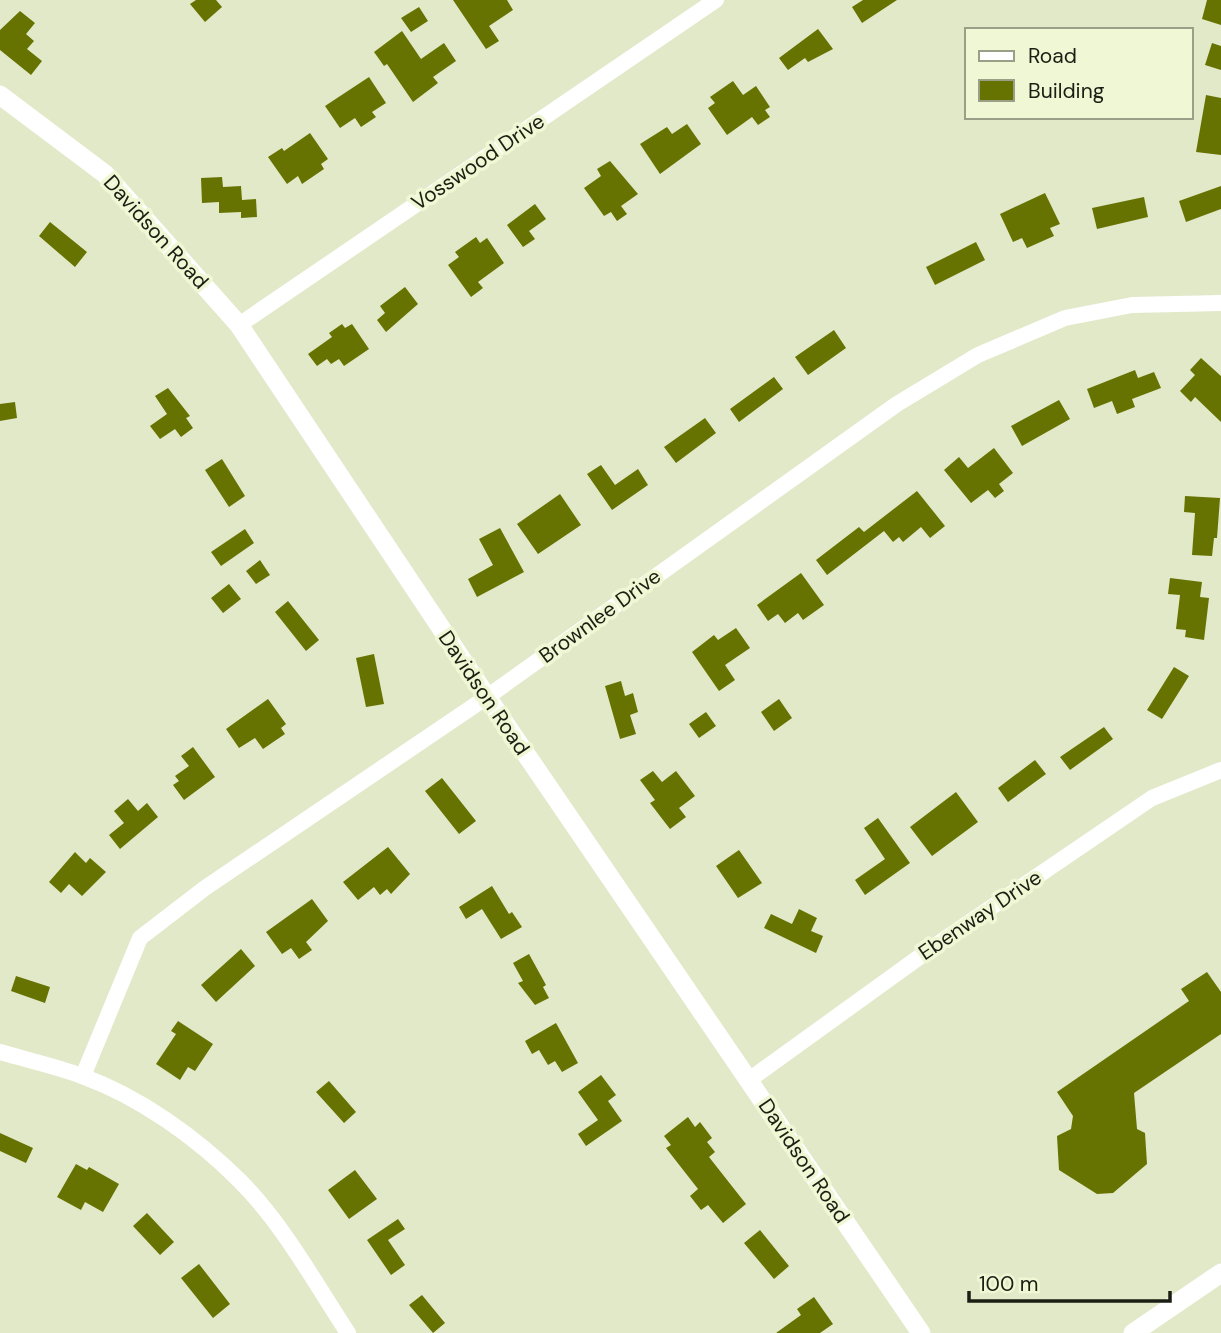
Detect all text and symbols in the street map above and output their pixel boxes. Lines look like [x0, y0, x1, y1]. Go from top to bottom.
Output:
legend [965, 28, 1193, 119]
text: Road [1028, 42, 1077, 70]
text: Building [1028, 77, 1105, 105]
street label: Vosswood Drive [406, 107, 550, 217]
street label: Davidson Road [97, 169, 215, 295]
street label: Brownlee Drive [534, 562, 667, 670]
street label: Davidson Road [432, 625, 536, 761]
street label: Ebenway Drive [913, 863, 1047, 967]
street label: Davidson Road [752, 1093, 856, 1229]
scale bar [969, 1260, 1170, 1304]
text: 100 m [979, 1270, 1039, 1298]

